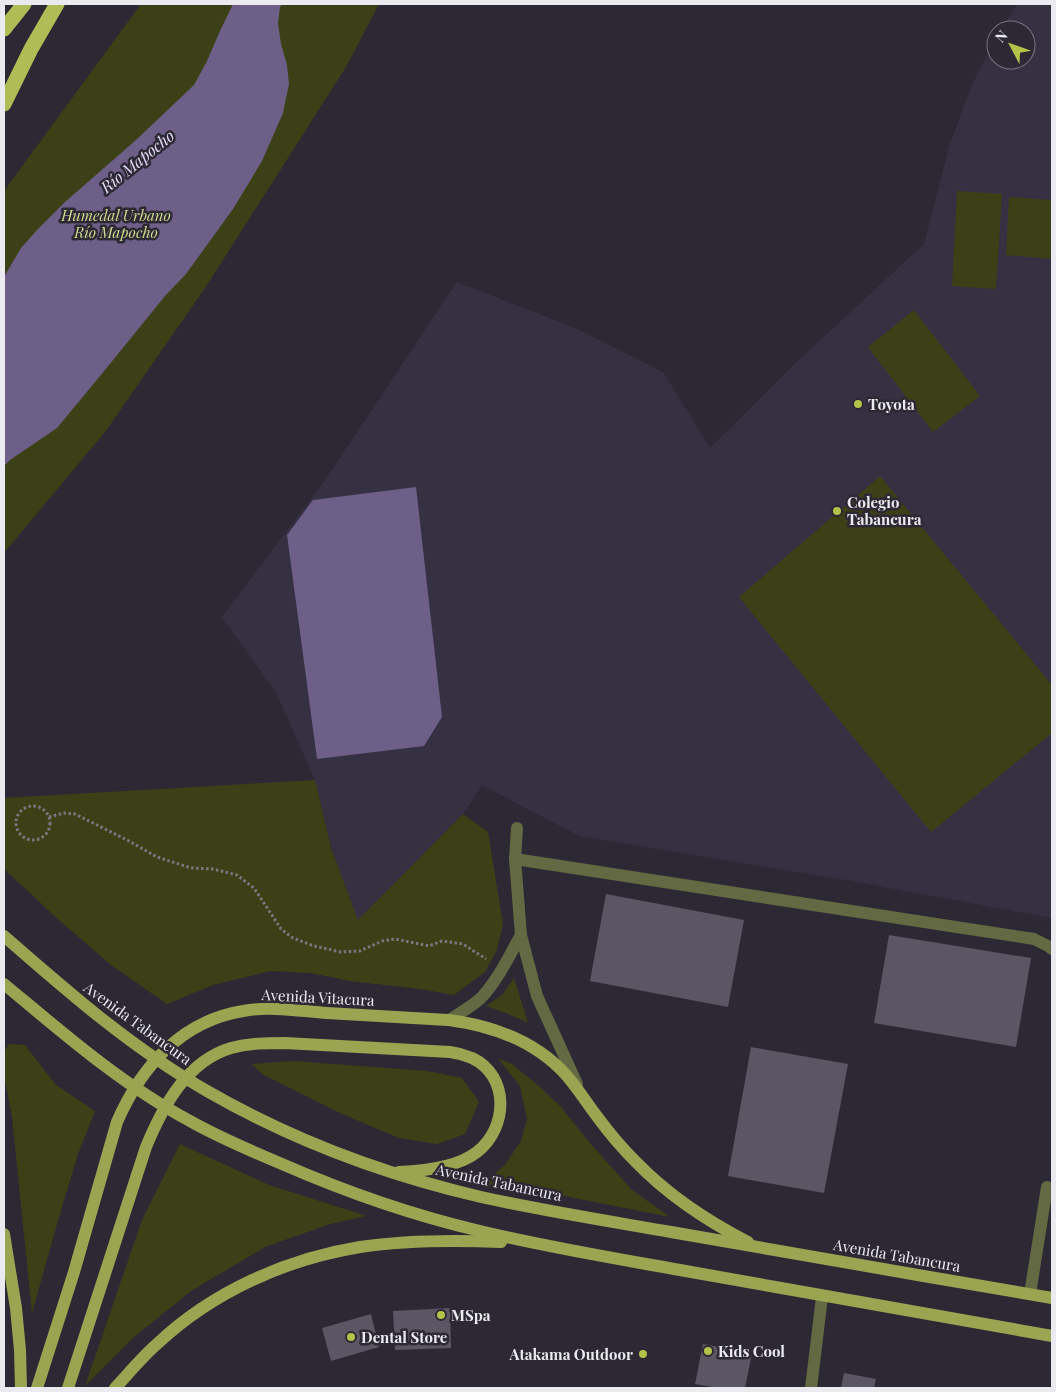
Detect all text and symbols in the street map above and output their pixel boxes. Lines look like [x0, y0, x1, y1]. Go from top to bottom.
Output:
north arrow [986, 20, 1036, 70]
text: N [990, 26, 1011, 46]
water label: Río Mapocho [95, 125, 178, 198]
park label: Humedal Urbano Río Mapocho [60, 205, 171, 242]
place label: Toyota [868, 394, 915, 414]
marker: Toyota [852, 398, 864, 410]
place label: Colegio Tabancura [847, 492, 922, 529]
marker: Colegio Tabancura [831, 505, 843, 517]
street label: Avenida Tabancura [79, 977, 196, 1069]
street label: Avenida Vitacura [260, 984, 376, 1010]
street label: Avenida Tabancura [433, 1159, 564, 1205]
street label: Avenida Tabancura [831, 1234, 963, 1276]
place label: MSpa [451, 1305, 491, 1325]
marker: MSpa [435, 1309, 447, 1321]
place label: Dental Store [361, 1327, 448, 1347]
marker: Dental Store [345, 1331, 357, 1343]
place label: Kids Cool [718, 1341, 785, 1361]
place label: Atakama Outdoor [509, 1344, 633, 1364]
marker: Kids Cool [702, 1345, 714, 1357]
marker: Atakama Outdoor [637, 1348, 649, 1360]

